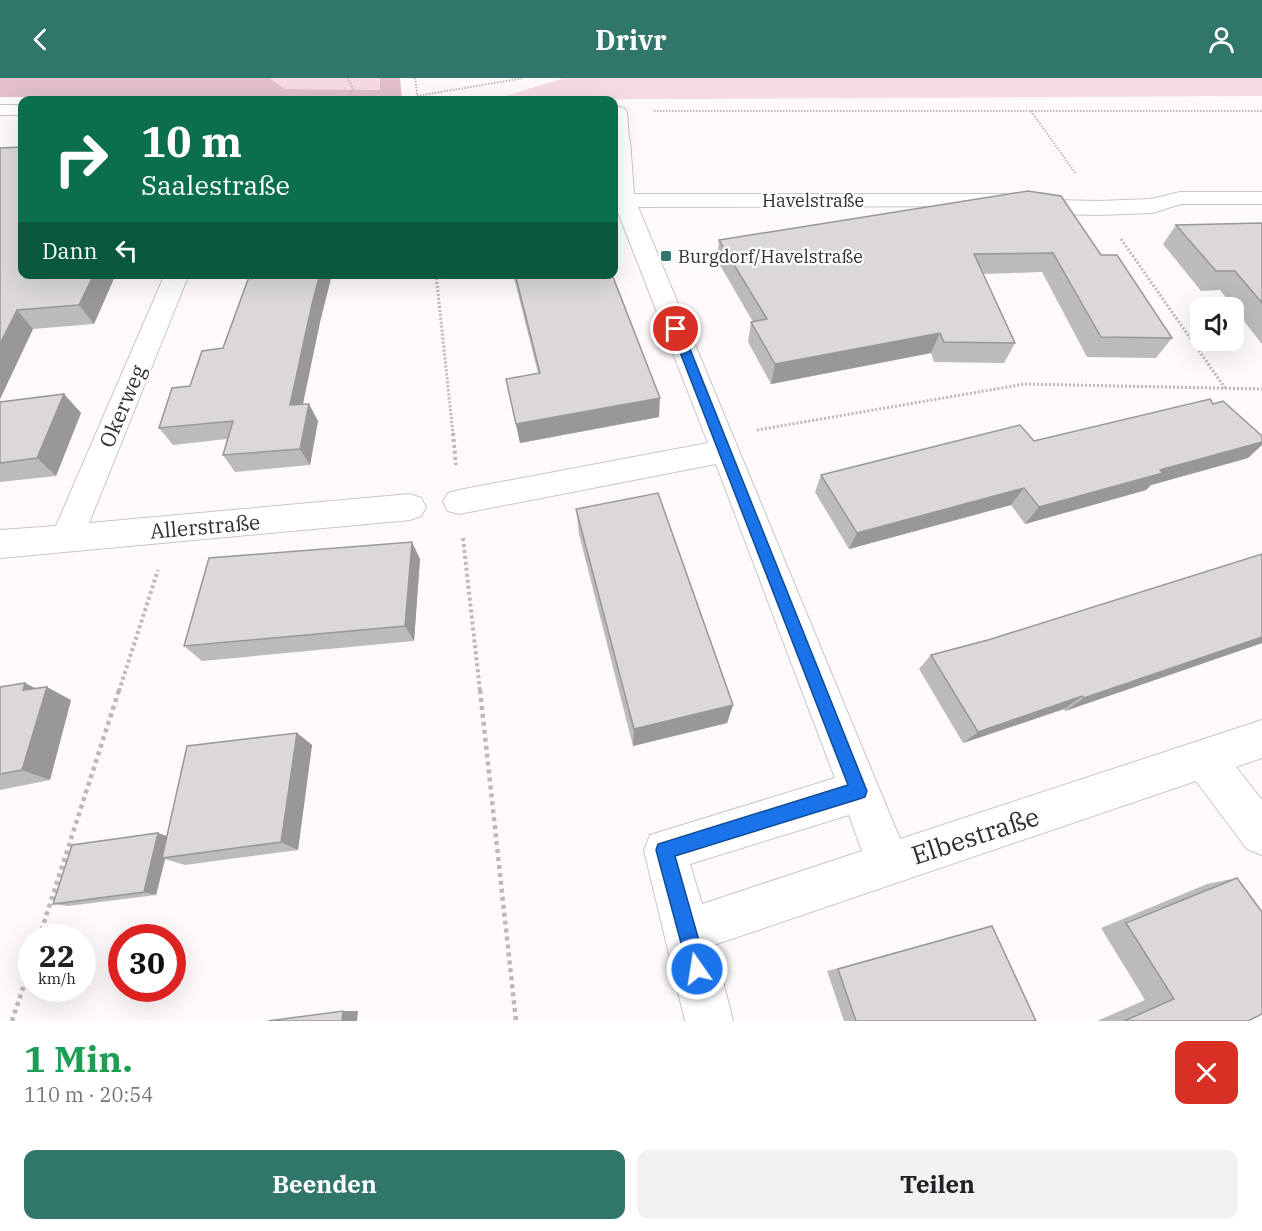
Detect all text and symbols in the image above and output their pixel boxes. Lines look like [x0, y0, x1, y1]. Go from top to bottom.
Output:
text: Drivr [595, 22, 667, 57]
icon: back [24, 23, 57, 56]
icon: person [1205, 23, 1238, 56]
text: 10 m [141, 114, 242, 169]
icon: right [42, 120, 120, 198]
text: Saalestraße [141, 167, 290, 202]
street label: Havelstraße [762, 189, 864, 212]
icon: left [110, 234, 143, 267]
text: Dann [42, 236, 98, 265]
place label: Burgdorf/Havelstraße [678, 245, 863, 268]
marker: Burgdorf/Havelstraße [659, 249, 673, 263]
map controls [1190, 297, 1244, 351]
button: sound [1190, 297, 1244, 351]
pin [650, 303, 701, 354]
icon: arrive [659, 312, 692, 345]
street label: Okerweg [92, 360, 152, 452]
street label: Allerstraße [149, 507, 261, 545]
street label: Elbestraße [907, 798, 1043, 872]
speed limit sign: 30 [108, 924, 186, 1002]
text: 22 [39, 936, 75, 975]
position arrow [665, 937, 729, 1001]
text: km/h [38, 969, 76, 988]
text: 1 Min. [24, 1035, 133, 1082]
button: close [1175, 1041, 1238, 1104]
text: 110 m · 20:54 [24, 1081, 153, 1108]
button: Beenden [24, 1150, 625, 1219]
button: Teilen [637, 1150, 1238, 1219]

